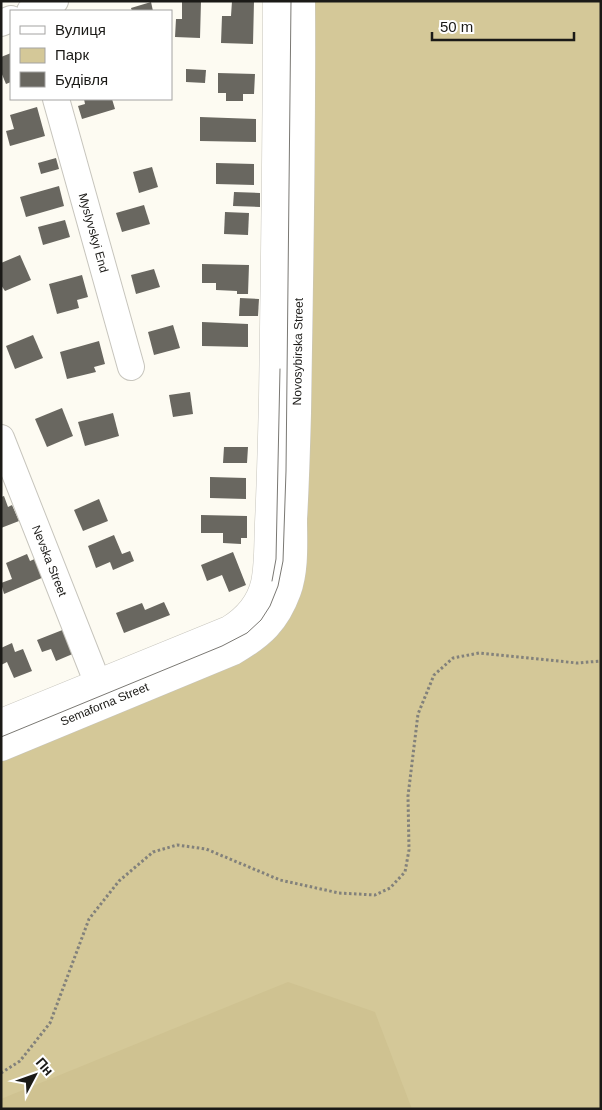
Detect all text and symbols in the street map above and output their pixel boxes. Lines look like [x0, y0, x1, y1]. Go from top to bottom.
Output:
legend [10, 10, 172, 100]
scale bar [432, 10, 574, 42]
text: 50 m [440, 18, 473, 35]
text: Вулиця [55, 21, 106, 38]
text: Парк [55, 46, 89, 63]
text: Будівля [55, 71, 108, 88]
street label: Myslyvskyi End [76, 191, 111, 274]
street label: Novosybirska Street [290, 297, 306, 405]
street label: Nevska Street [29, 523, 70, 599]
street label: Semaforna Street [58, 679, 151, 729]
north arrow [10, 1050, 60, 1100]
text: Пн [33, 1054, 57, 1079]

